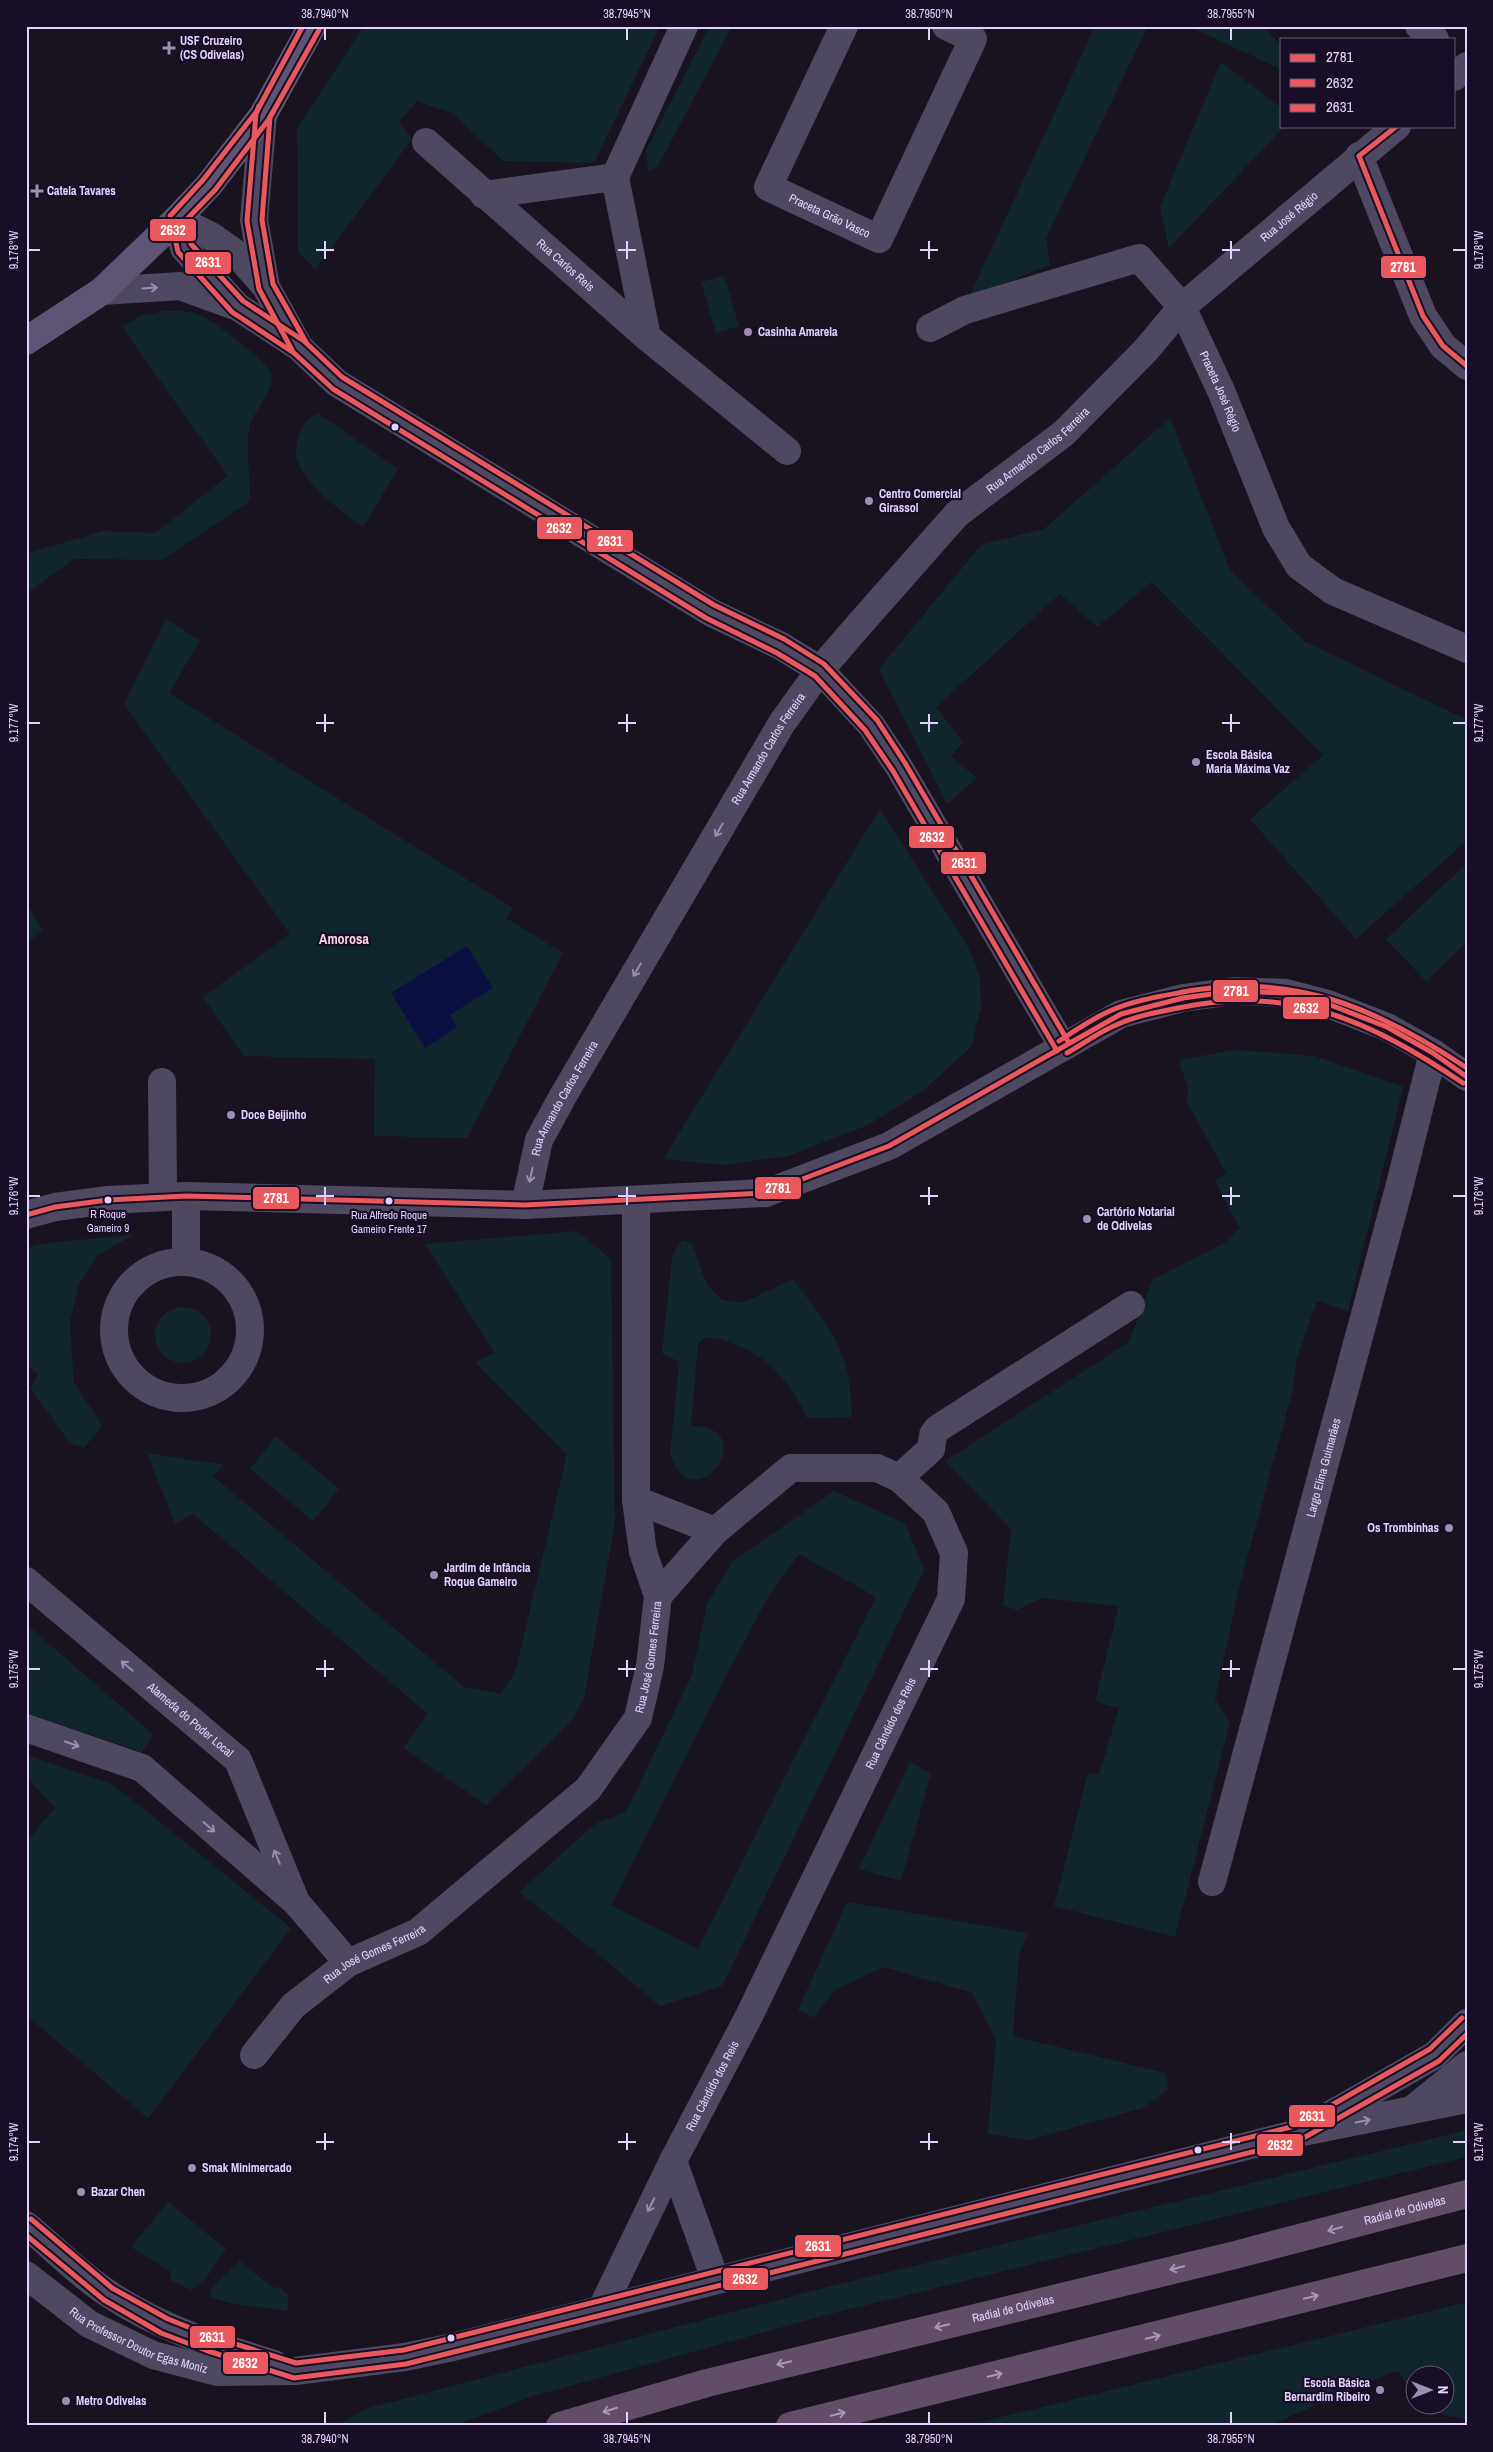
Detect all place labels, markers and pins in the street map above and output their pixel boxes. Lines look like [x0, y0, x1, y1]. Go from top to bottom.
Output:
place label: USF Cruzeiro (CS Odivelas) [180, 33, 244, 63]
marker: USF Cruzeiro (CS Odivelas) [162, 41, 176, 55]
place label: Catela Tavares [47, 183, 116, 199]
marker: Catela Tavares [31, 185, 43, 197]
place label: Casinha Amarela [758, 324, 838, 340]
marker: Casinha Amarela [742, 326, 754, 338]
unlabelled marker [390, 422, 400, 432]
place label: Centro Comercial Girassol [879, 486, 961, 516]
marker: Centro Comercial Girassol [863, 495, 875, 507]
place label: Escola Básica Maria Máxima Vaz [1206, 747, 1290, 777]
marker: Escola Básica Maria Máxima Vaz [1190, 756, 1202, 768]
place label: Doce Beijinho [241, 1107, 307, 1123]
marker: Doce Beijinho [225, 1109, 237, 1121]
marker: R Roque Gameiro 9 [103, 1195, 113, 1205]
marker: Rua Alfredo Roque Gameiro Frente 17 [384, 1196, 394, 1206]
place label: Cartório Notarial de Odivelas [1097, 1204, 1175, 1234]
place label: R Roque Gameiro 9 [87, 1207, 129, 1235]
place label: Rua Alfredo Roque Gameiro Frente 17 [351, 1208, 427, 1236]
marker: Cartório Notarial de Odivelas [1081, 1213, 1093, 1225]
place label: Os Trombinhas [1367, 1520, 1440, 1536]
marker: Os Trombinhas [1443, 1522, 1455, 1534]
place label: Jardim de Infância Roque Gameiro [444, 1560, 531, 1590]
marker: Jardim de Infância Roque Gameiro [428, 1569, 440, 1581]
unlabelled marker [1193, 2145, 1203, 2155]
place label: Smak Minimercado [202, 2160, 292, 2176]
marker: Smak Minimercado [186, 2162, 198, 2174]
place label: Bazar Chen [91, 2184, 145, 2200]
marker: Bazar Chen [75, 2186, 87, 2198]
unlabelled marker [446, 2333, 456, 2343]
place label: Escola Básica Bernardim Ribeiro [1284, 2375, 1371, 2405]
marker: Escola Básica Bernardim Ribeiro [1374, 2384, 1386, 2396]
place label: Metro Odivelas [76, 2393, 147, 2409]
marker: Metro Odivelas [60, 2395, 72, 2407]

